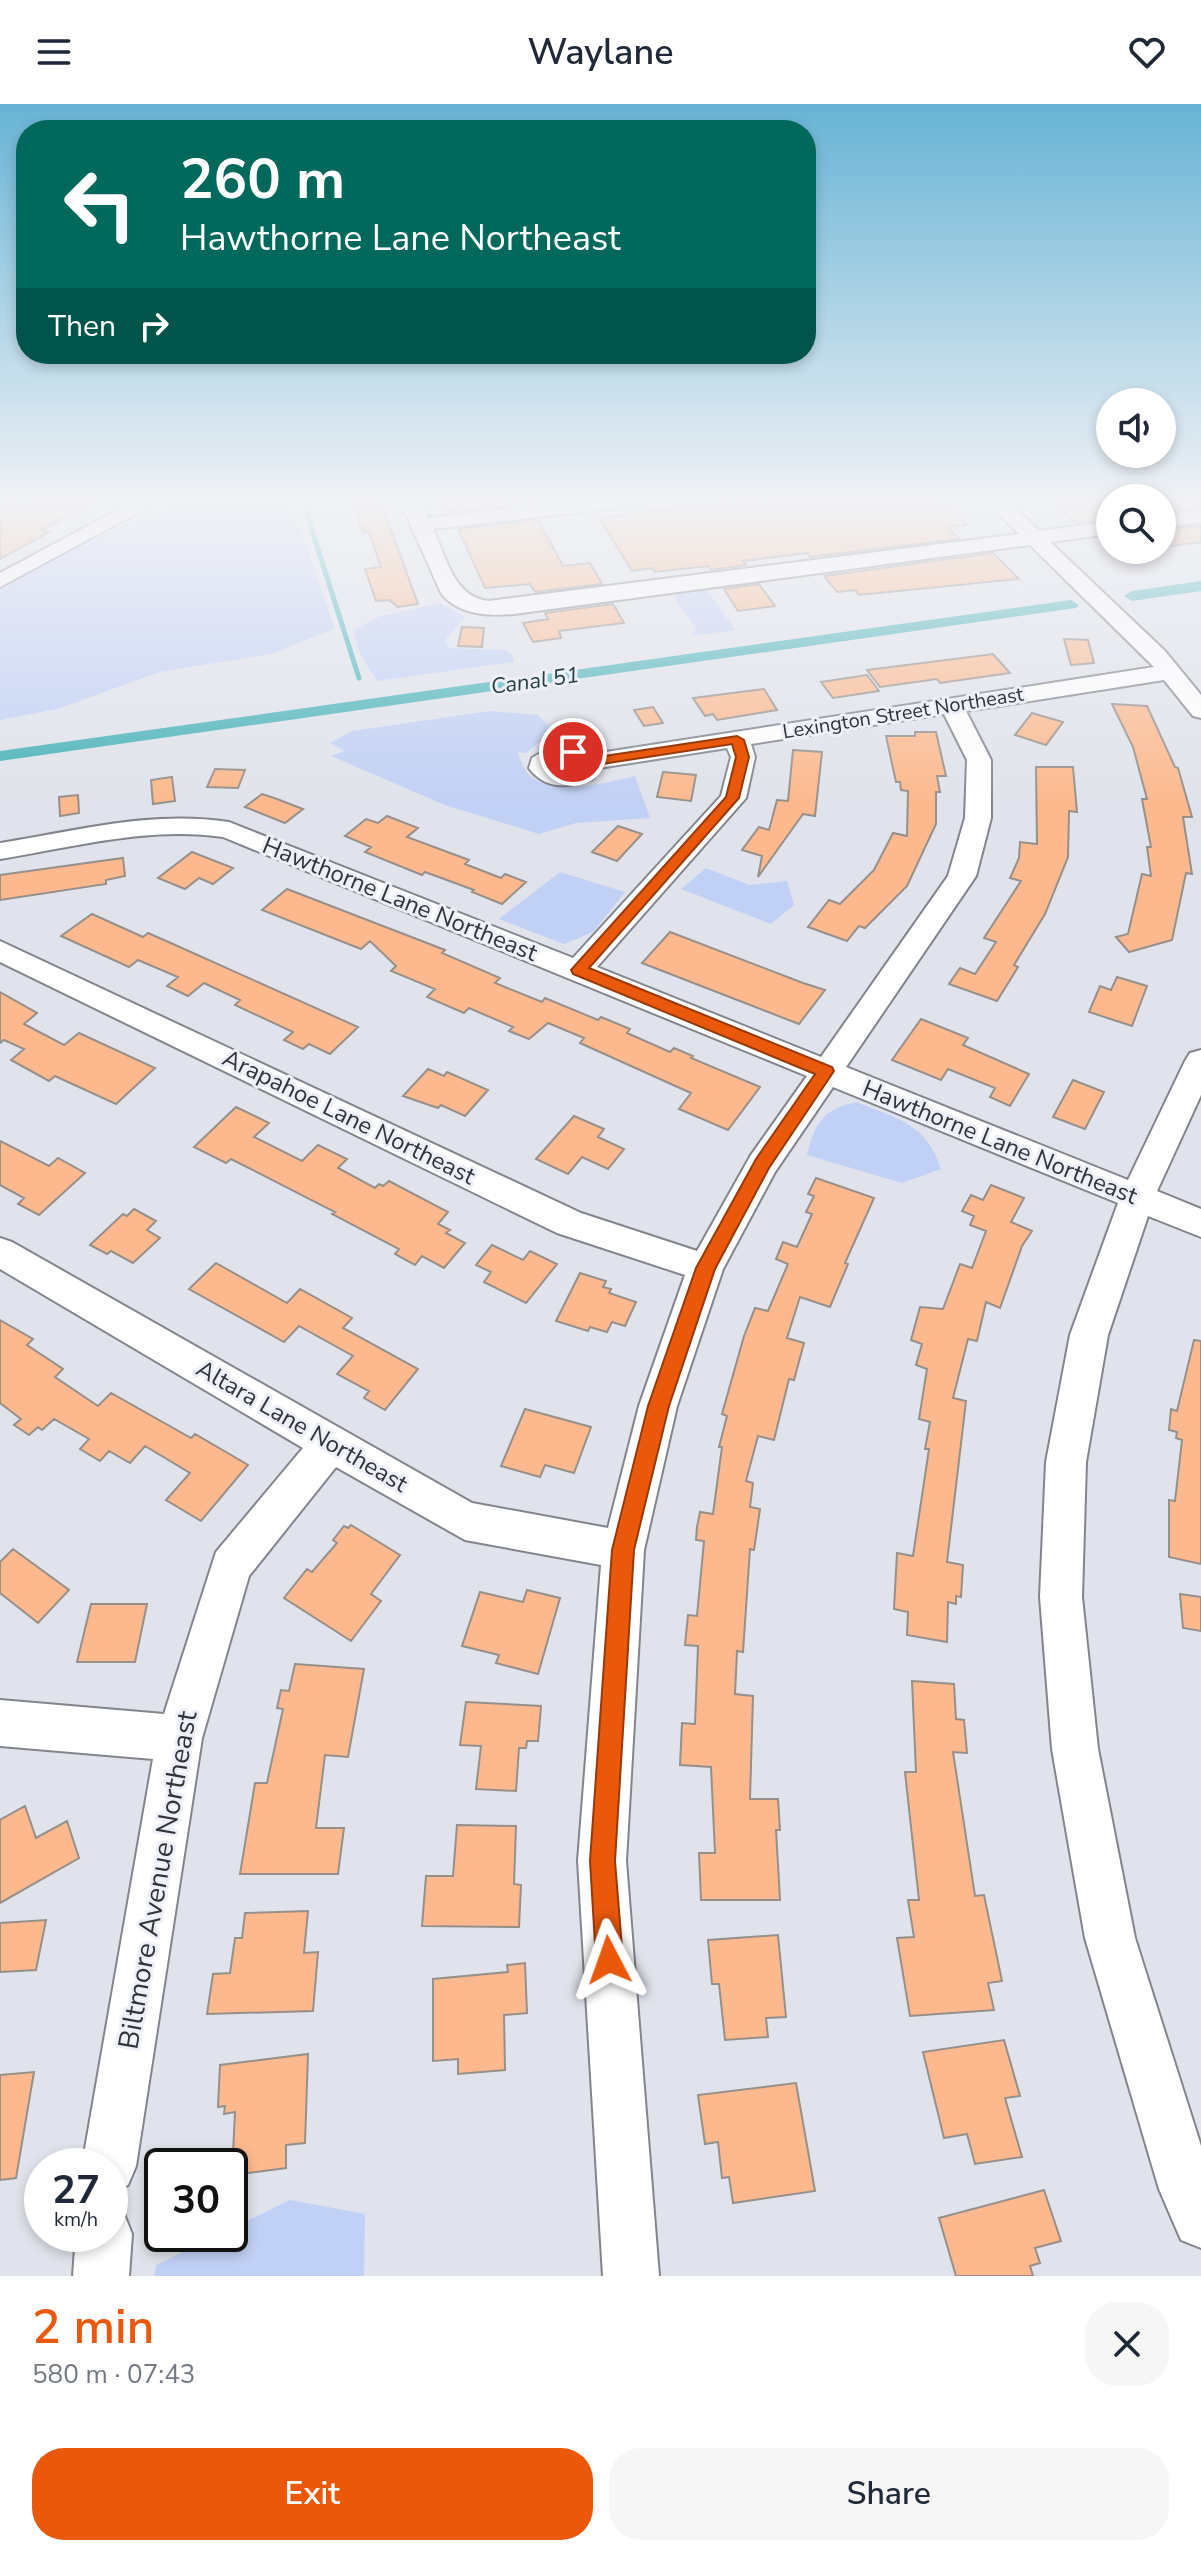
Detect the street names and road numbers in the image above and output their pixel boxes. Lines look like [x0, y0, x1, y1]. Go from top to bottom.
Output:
street label: Lexington Street Northeast [781, 680, 1026, 745]
street label: Hawthorne Lane Northeast [258, 829, 543, 969]
street label: Arapahoe Lane Northeast [217, 1042, 481, 1192]
street label: Hawthorne Lane Northeast [858, 1072, 1143, 1212]
street label: Altara Lane Northeast [191, 1352, 414, 1500]
street label: Biltmore Avenue Northeast [110, 1708, 207, 2052]

